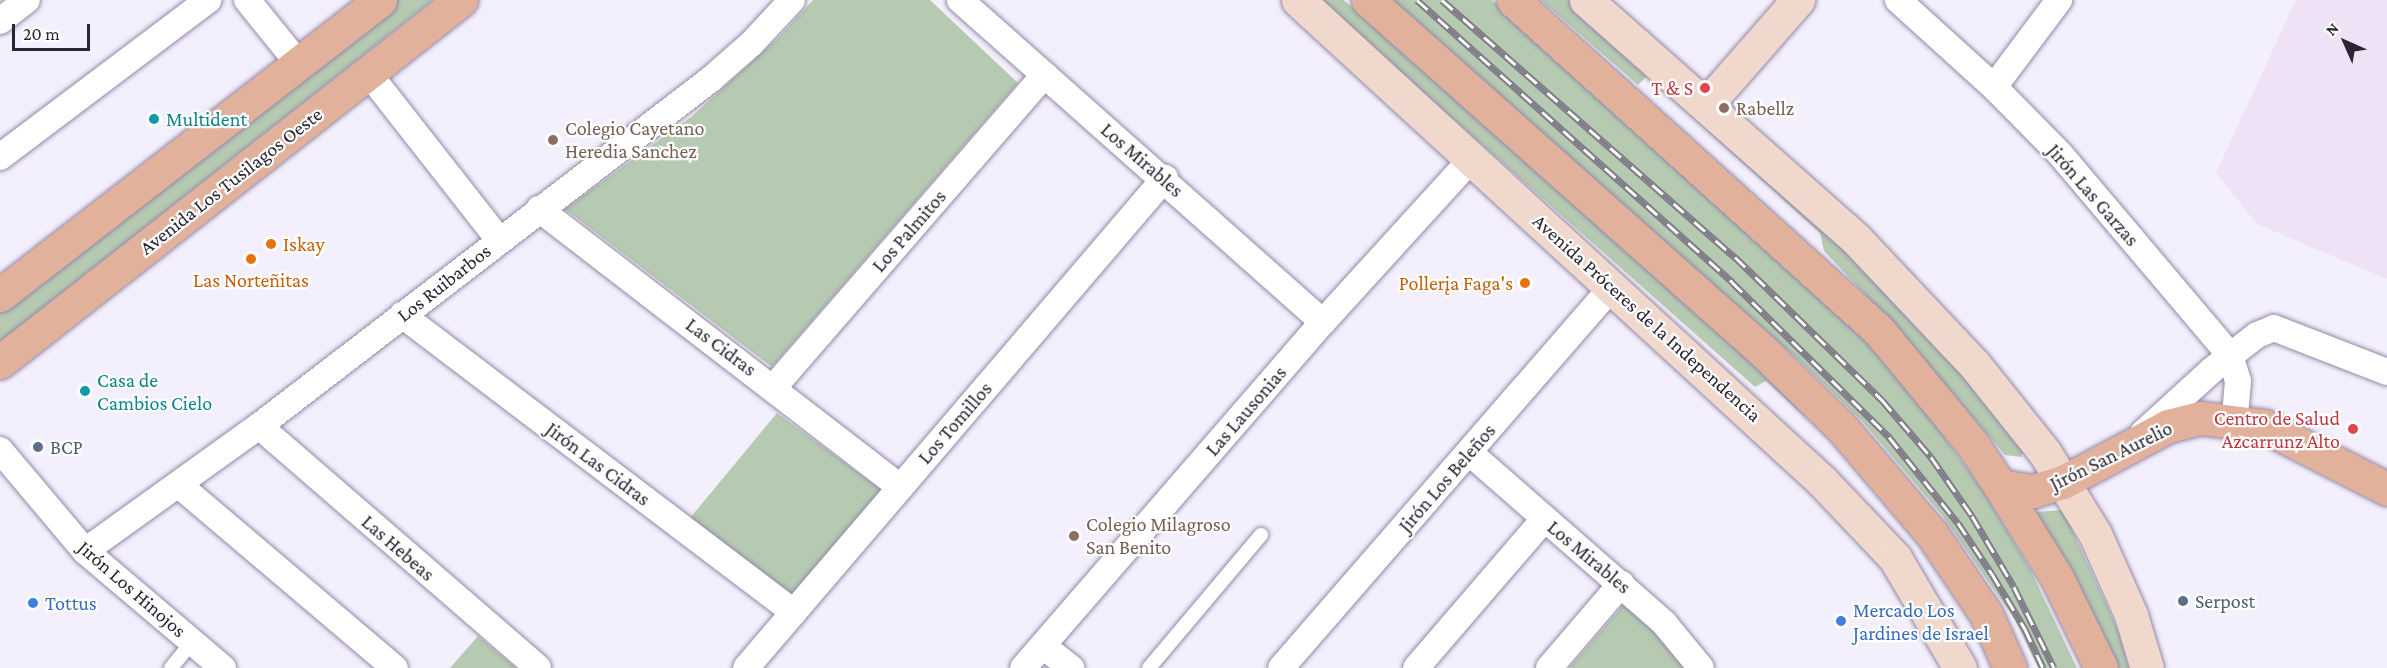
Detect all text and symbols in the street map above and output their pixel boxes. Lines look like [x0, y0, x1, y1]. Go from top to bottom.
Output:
scale bar [15, 12, 93, 50]
north arrow [2315, 12, 2375, 72]
text: N [2322, 19, 2342, 39]
text: 20 m [23, 24, 60, 44]
place label: T & S [1651, 76, 1693, 100]
marker: T & S [1698, 81, 1712, 95]
place label: Rabellz [1736, 96, 1794, 120]
marker: Rabellz [1717, 101, 1731, 115]
street label: Avenida Los Tusilagos Oeste [135, 102, 327, 260]
place label: Multident [166, 107, 247, 131]
marker: Multident [147, 112, 161, 126]
place label: Colegio Cayetano Heredia Sanchez [565, 116, 704, 163]
street label: Los Mirables [1096, 118, 1188, 202]
marker: Colegio Cayetano Heredia Sanchez [546, 133, 560, 147]
street label: Jirón Las Garzas [2042, 139, 2144, 251]
street label: Los Palmitos [867, 185, 951, 277]
street label: Avenida Próceres de la Independencia [1528, 209, 1766, 427]
place label: Iskay [283, 232, 325, 256]
marker: Iskay [264, 237, 278, 251]
street label: Los Ruibarbos [392, 239, 496, 327]
marker: Las Norteñitas [244, 252, 258, 266]
place label: Las Norteñitas [193, 268, 309, 292]
place label: Pollerįa Faga's [1399, 271, 1513, 295]
marker: Pollerįa Faga's [1518, 276, 1532, 290]
street label: Las Cidras [681, 313, 761, 381]
street label: Las Lausonias [1200, 361, 1292, 461]
place label: Casa de Cambios Cielo [97, 368, 212, 415]
street label: Los Tomillos [913, 377, 997, 469]
marker: Casa de Cambios Cielo [78, 384, 92, 398]
place label: Centro de Salud Azcarrunz Alto [2214, 406, 2340, 453]
street label: Jirón San Aurelio [2046, 416, 2176, 496]
street label: Jirón Las Cidras [541, 417, 655, 511]
street label: Jirón Los Beleños [1393, 419, 1501, 537]
marker: Centro de Salud Azcarrunz Alto [2344, 420, 2362, 438]
place label: BCP [50, 435, 83, 459]
marker: BCP [31, 440, 45, 454]
street label: Las Hebeas [357, 510, 439, 586]
place label: Colegio Milagroso San Benito [1086, 512, 1231, 559]
street label: Los Mirables [1542, 515, 1636, 599]
marker: Colegio Milagroso San Benito [1067, 529, 1081, 543]
street label: Jirón Los Hinojos [73, 535, 191, 643]
place label: Serpost [2195, 589, 2255, 613]
place label: Tottus [45, 591, 97, 615]
marker: Serpost [2176, 594, 2190, 608]
marker: Tottus [26, 596, 40, 610]
place label: Mercado Los Jardines de Israel [1853, 598, 1989, 645]
marker: Mercado Los Jardines de Israel [1834, 614, 1848, 628]

